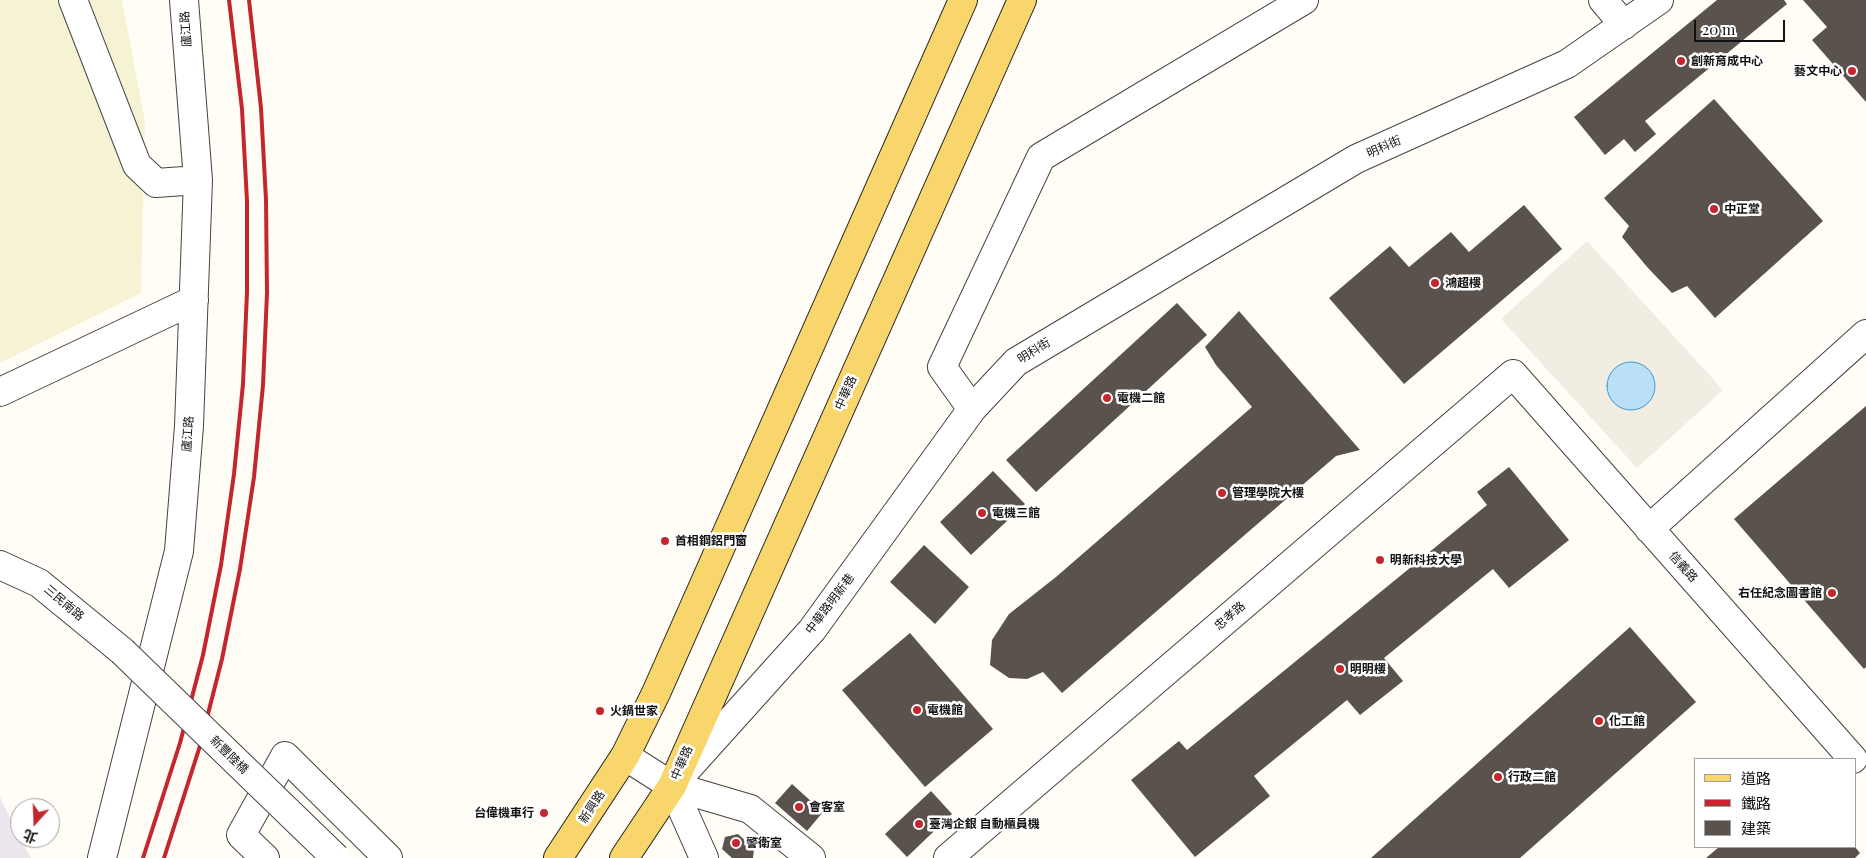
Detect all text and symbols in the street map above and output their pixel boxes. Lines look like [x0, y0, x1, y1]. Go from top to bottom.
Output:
scale bar [1696, 10, 1787, 42]
street label: 廬江路 [178, 11, 194, 47]
text: 20 m [1702, 19, 1735, 39]
place label: 創新育成中心 [1691, 54, 1763, 68]
marker: 創新育成中心 [1675, 55, 1687, 67]
place label: 藝文中心 [1794, 64, 1842, 78]
marker: 藝文中心 [1846, 65, 1858, 77]
street label: 明科街 [1365, 133, 1403, 161]
place label: 中正堂 [1724, 202, 1760, 216]
marker: 中正堂 [1708, 203, 1720, 215]
place label: 鴻超樓 [1445, 276, 1481, 290]
marker: 鴻超樓 [1429, 277, 1441, 289]
street label: 明科街 [1015, 335, 1053, 367]
street label: 中華路 [832, 374, 860, 412]
place label: 電機二館 [1117, 391, 1165, 405]
marker: 電機二館 [1101, 392, 1113, 404]
street label: 廬江路 [180, 416, 196, 452]
place label: 管理學院大樓 [1232, 486, 1304, 500]
marker: 管理學院大樓 [1216, 487, 1228, 499]
place label: 電機三館 [992, 506, 1040, 520]
marker: 電機三館 [976, 507, 988, 519]
place label: 首相鋼鋁門窗 [675, 534, 747, 548]
marker: 首相鋼鋁門窗 [659, 535, 671, 547]
street label: 信義路 [1666, 549, 1700, 585]
place label: 明新科技大學 [1390, 553, 1462, 567]
marker: 明新科技大學 [1374, 554, 1386, 566]
street label: 中華路明新巷 [803, 571, 857, 637]
street label: 三民南路 [41, 582, 87, 624]
place label: 右任紀念圖書館 [1738, 586, 1822, 600]
marker: 右任紀念圖書館 [1826, 587, 1838, 599]
street label: 忠孝路 [1212, 599, 1248, 633]
place label: 明明樓 [1350, 662, 1386, 676]
marker: 明明樓 [1334, 663, 1346, 675]
place label: 電機館 [927, 703, 963, 717]
place label: 火鍋世家 [610, 704, 658, 718]
marker: 電機館 [911, 704, 923, 716]
marker: 火鍋世家 [594, 705, 606, 717]
place label: 化工館 [1609, 714, 1645, 728]
marker: 化工館 [1593, 715, 1605, 727]
street label: 新豐陸橋 [207, 733, 251, 777]
street label: 中華路 [668, 744, 696, 782]
legend [1694, 758, 1856, 848]
text: 道路 [1741, 768, 1771, 788]
place label: 行政二館 [1508, 770, 1556, 784]
marker: 行政二館 [1492, 771, 1504, 783]
street label: 新興路 [576, 788, 608, 826]
text: 鐵路 [1741, 793, 1771, 813]
north arrow [10, 798, 60, 848]
place label: 會客室 [809, 800, 845, 814]
marker: 會客室 [793, 801, 805, 813]
place label: 台偉機車行 [474, 806, 534, 820]
marker: 台偉機車行 [538, 807, 550, 819]
place label: 臺灣企銀 自動櫃員機 [929, 817, 1040, 831]
marker: 臺灣企銀 自動櫃員機 [913, 818, 925, 830]
text: 建築 [1741, 818, 1771, 838]
text: 北 [20, 825, 40, 848]
place label: 警衛室 [746, 836, 782, 850]
marker: 警衛室 [730, 837, 742, 849]

